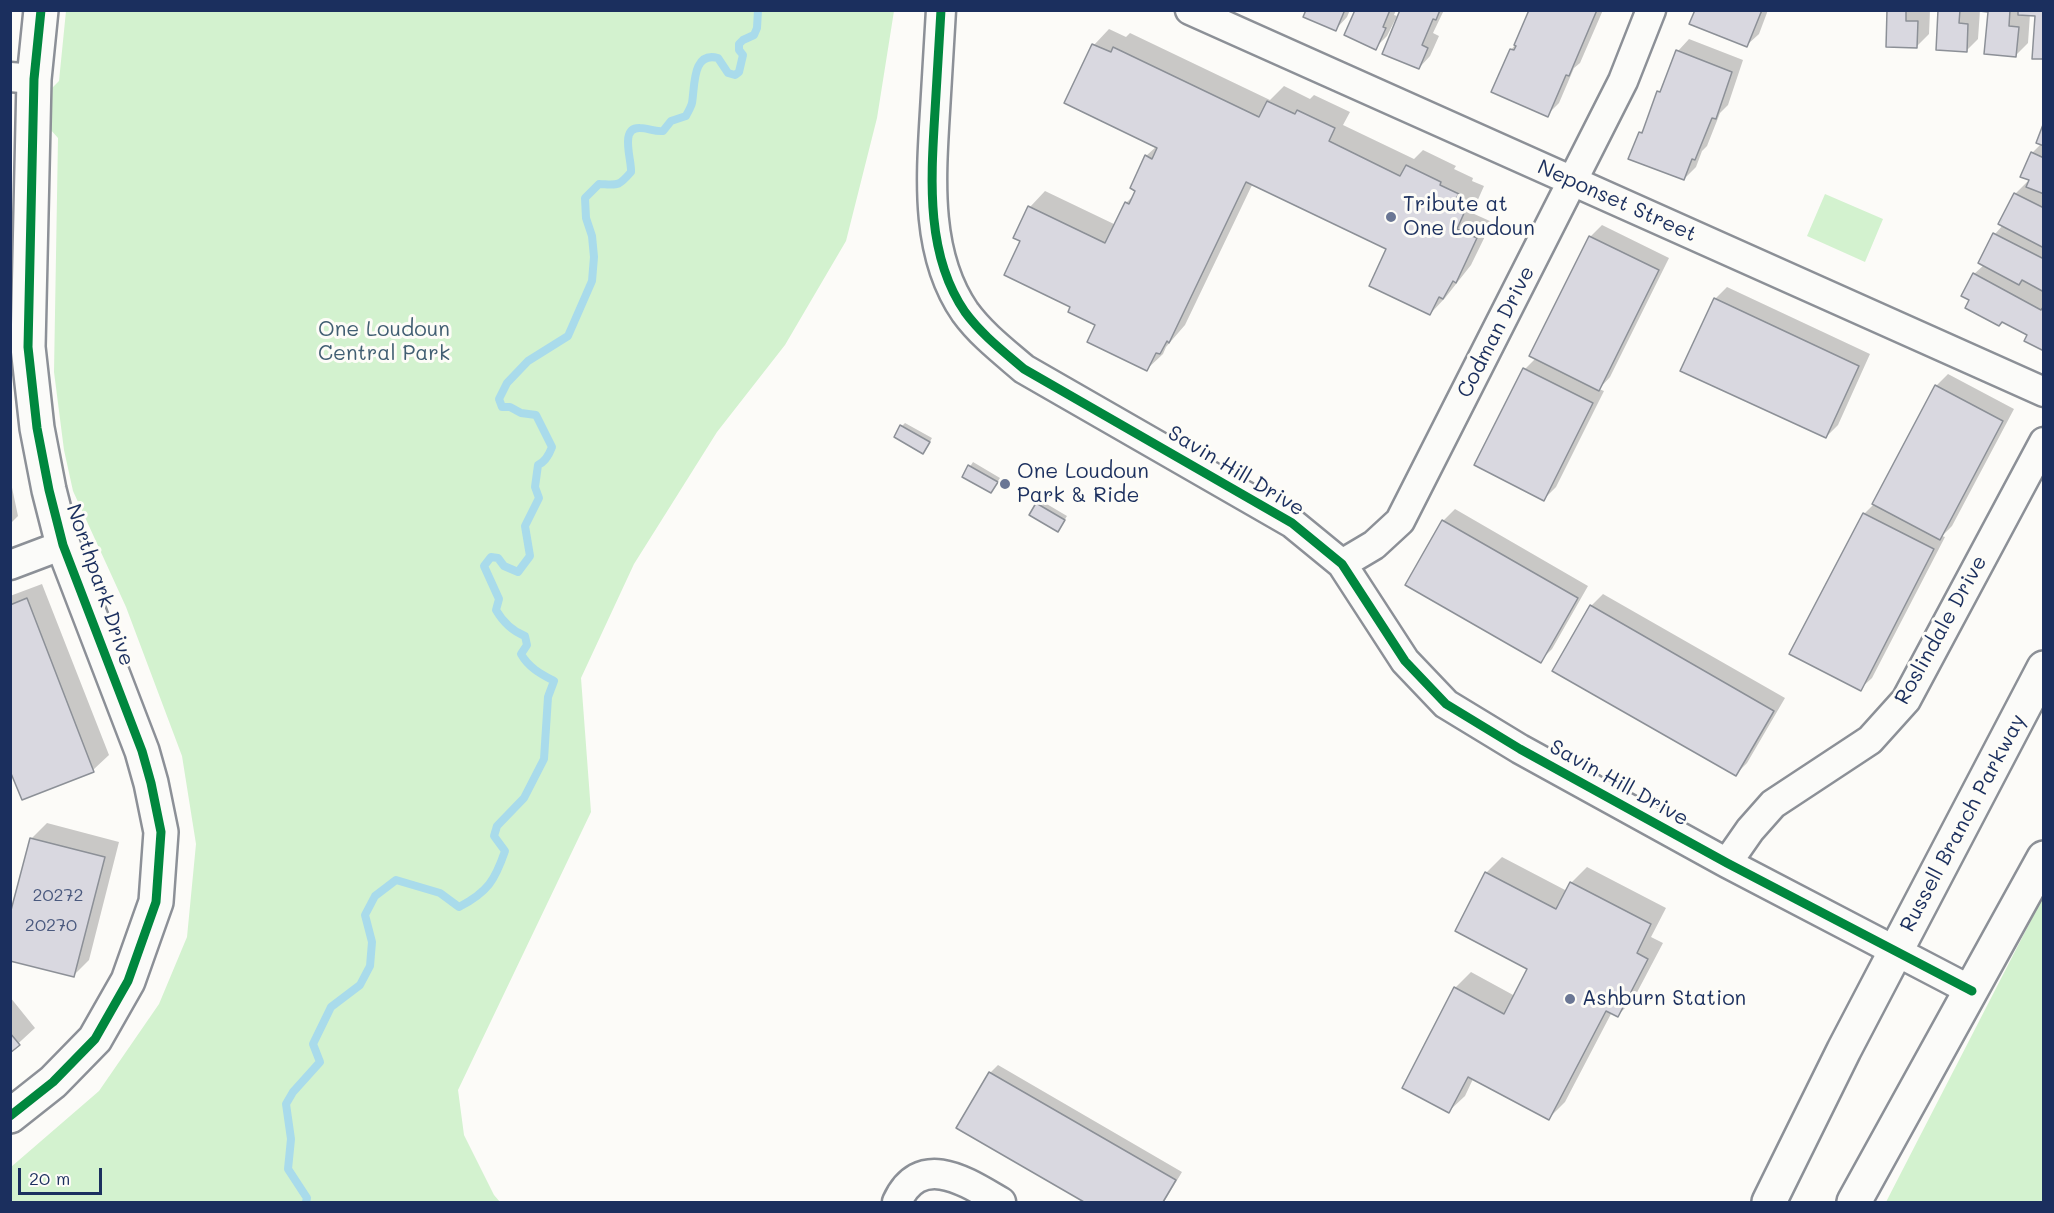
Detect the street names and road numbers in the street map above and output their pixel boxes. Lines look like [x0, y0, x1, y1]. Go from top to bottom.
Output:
street label: Neponset Street [1534, 155, 1700, 247]
street label: Codman Drive [1452, 262, 1540, 402]
street label: Savin Hill Drive [1163, 420, 1309, 522]
street label: Northpark Drive [60, 501, 140, 669]
street label: Roslindale Drive [1890, 551, 1992, 709]
street label: Russell Branch Parkway [1895, 710, 2031, 936]
street label: Savin Hill Drive [1545, 734, 1693, 832]

